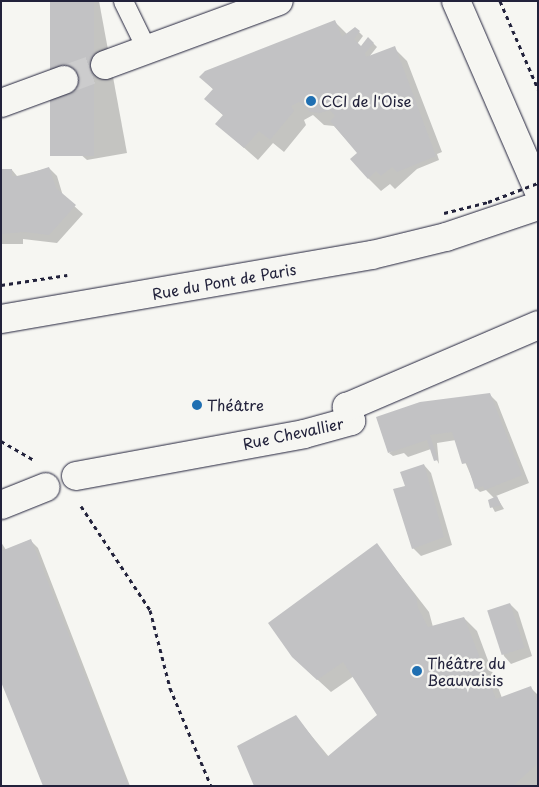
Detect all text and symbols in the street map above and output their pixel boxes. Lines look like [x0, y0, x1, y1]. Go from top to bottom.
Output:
place label: CCI de l'Oise [321, 92, 413, 110]
marker: CCI de l'Oise [305, 95, 317, 107]
street label: Rue du Pont de Paris [149, 259, 299, 303]
place label: Théâtre [207, 396, 264, 414]
marker: Théâtre [191, 399, 203, 411]
street label: Rue Chevallier [240, 413, 346, 453]
place label: Théâtre du Beauvaisis [427, 653, 506, 688]
marker: Théâtre du Beauvaisis [411, 665, 423, 677]

